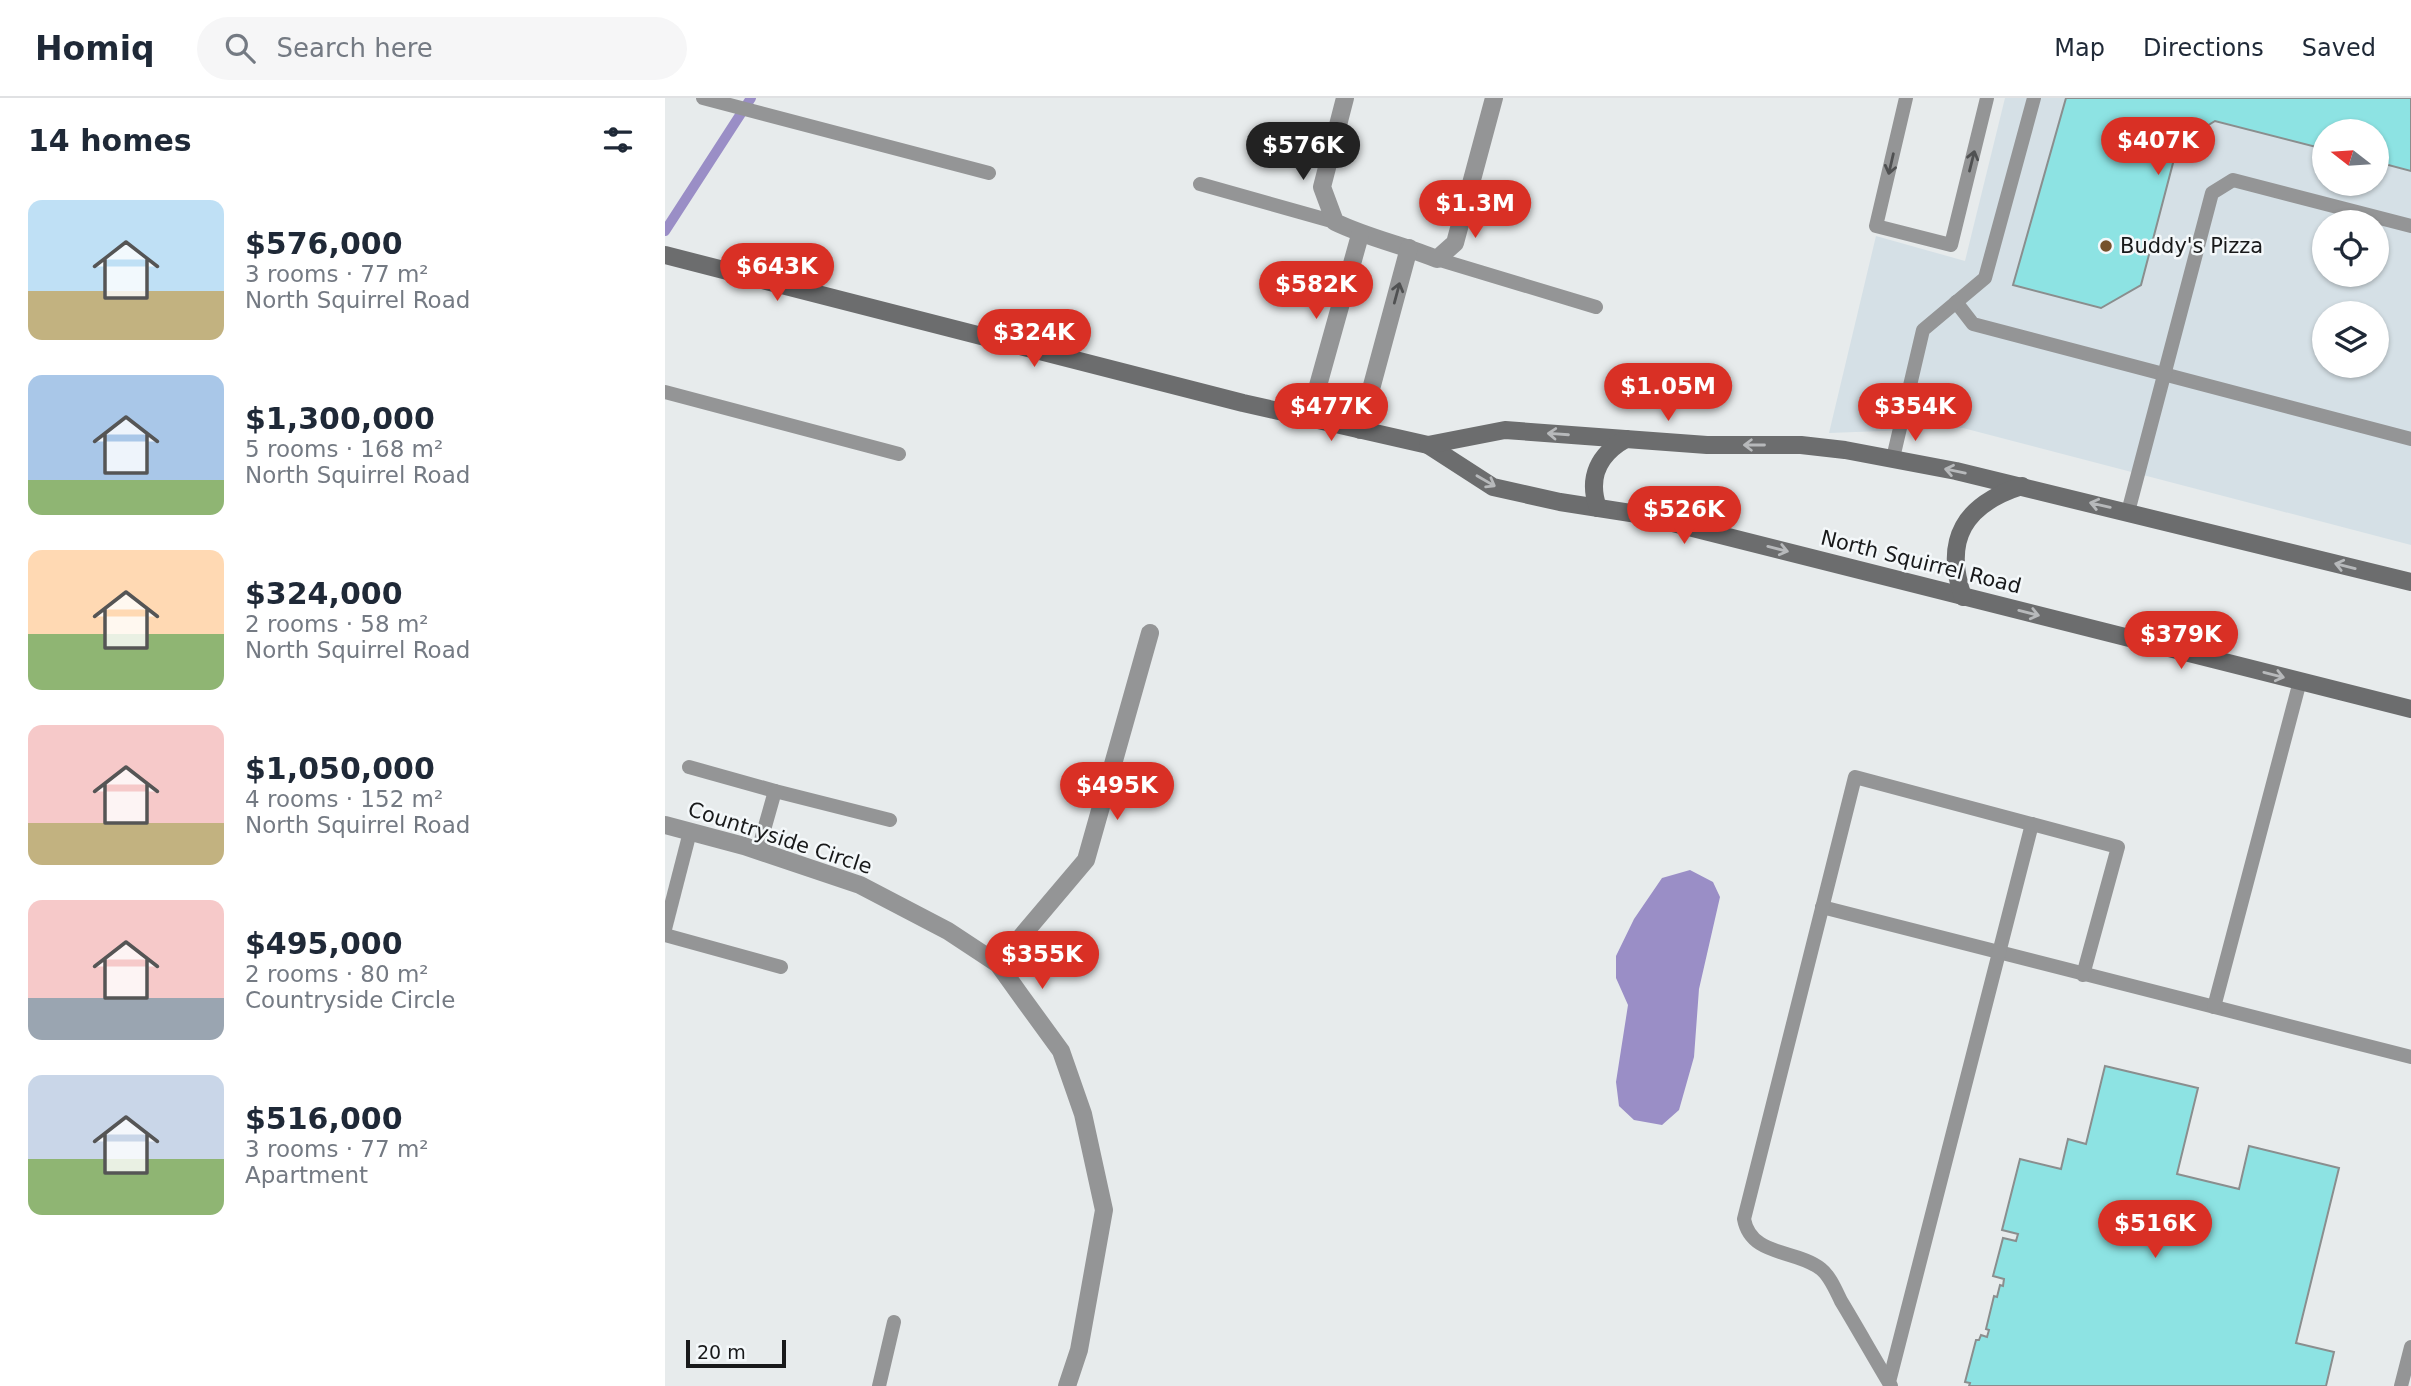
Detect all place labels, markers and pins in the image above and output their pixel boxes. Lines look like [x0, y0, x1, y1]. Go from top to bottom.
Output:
pin: $407K [2109, 118, 2207, 177]
pin: $576K [1254, 122, 1352, 182]
pin: $1.3M [1426, 180, 1524, 240]
place label: Buddy's Pizza [2120, 234, 2263, 258]
marker: Buddy's Pizza [2098, 238, 2114, 254]
pin: $643K [728, 244, 826, 303]
pin: $582K [1267, 262, 1365, 321]
pin: $324K [985, 310, 1083, 369]
pin: $1.05M [1611, 364, 1725, 423]
pin: $477K [1282, 384, 1380, 443]
pin: $354K [1866, 384, 1964, 443]
pin: $526K [1635, 486, 1733, 546]
pin: $379K [2132, 612, 2230, 671]
pin: $495K [1068, 762, 1166, 822]
pin: $355K [993, 932, 1091, 991]
pin: $516K [2106, 1200, 2204, 1260]

